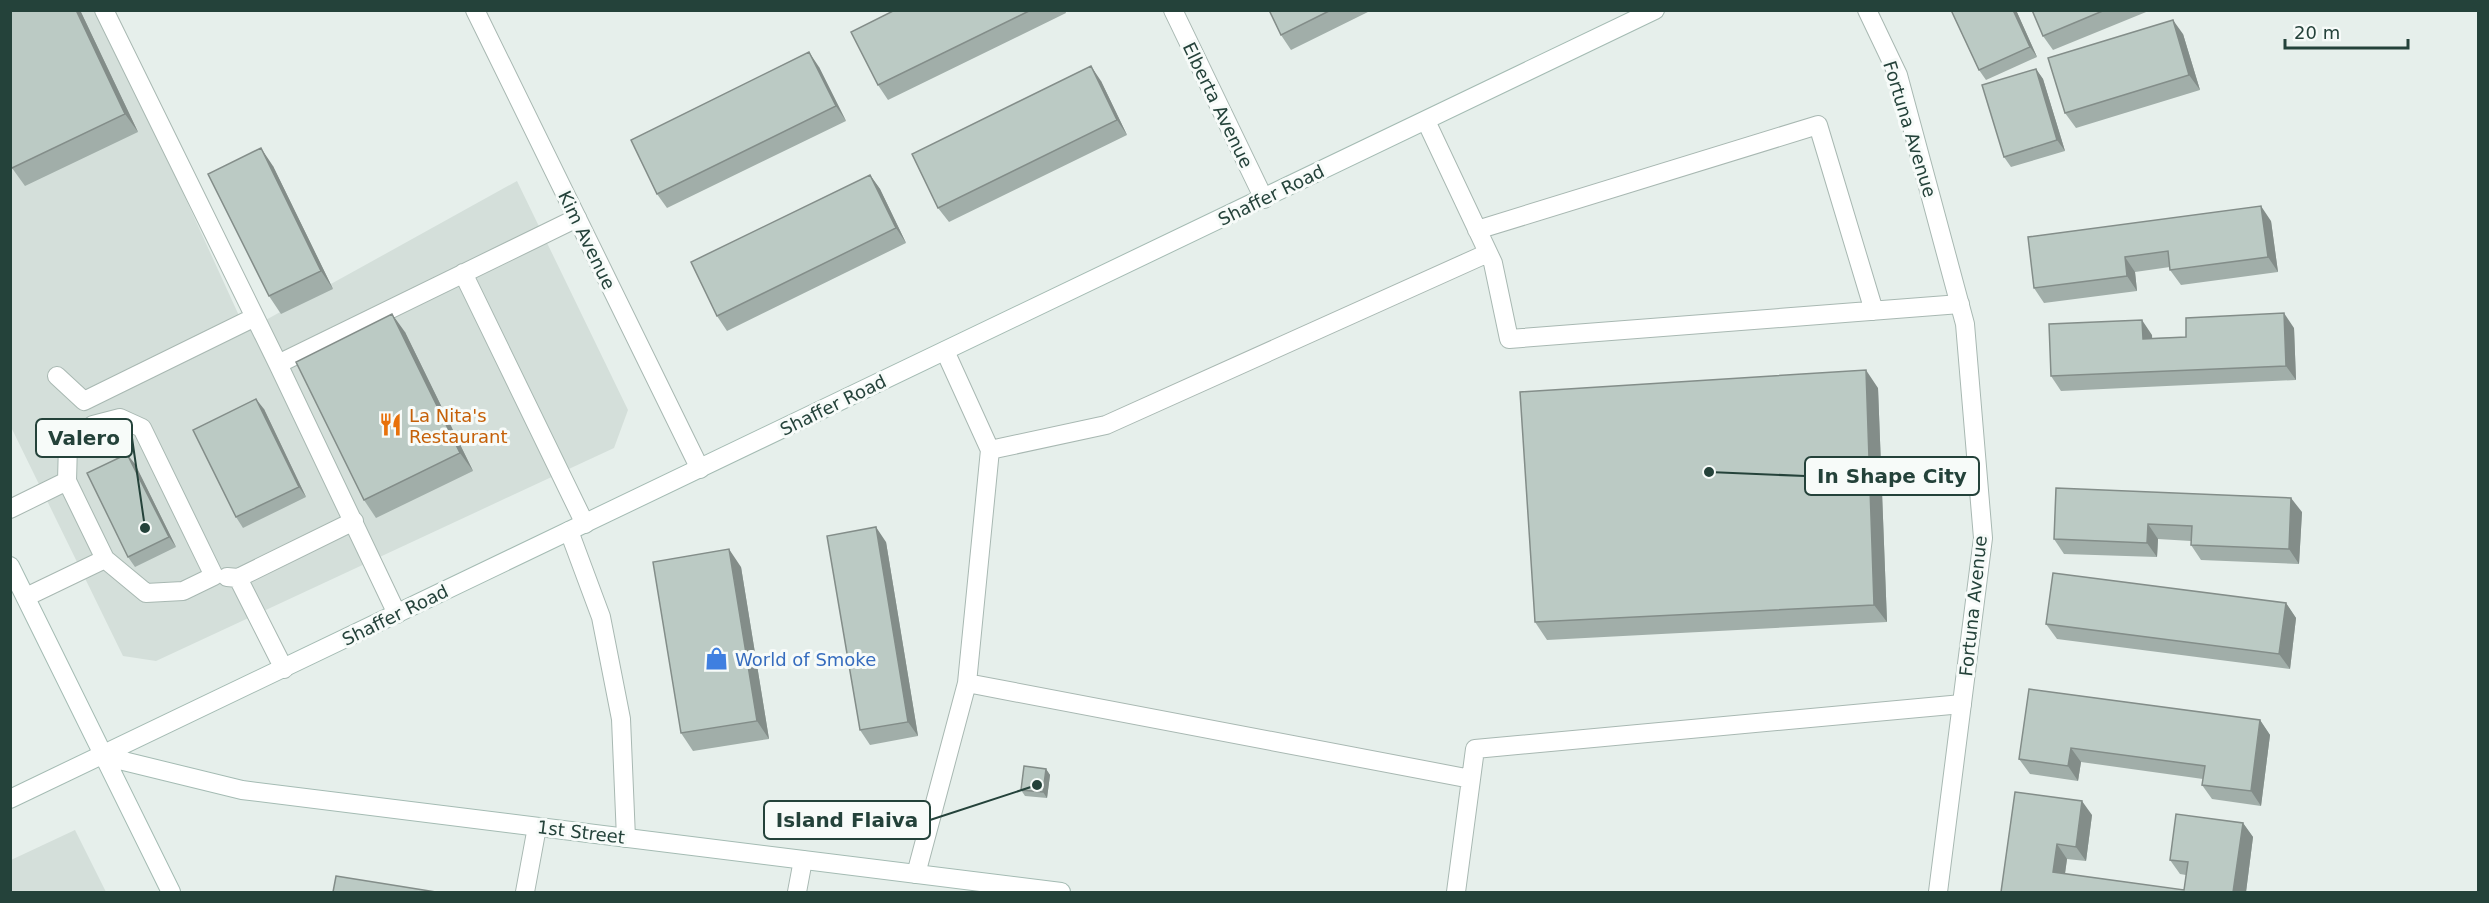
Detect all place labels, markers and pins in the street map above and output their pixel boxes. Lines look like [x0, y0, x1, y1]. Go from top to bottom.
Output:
place label: La Nita's Restaurant [409, 405, 508, 447]
restaurant icon: La Nita's Restaurant [378, 412, 404, 438]
callout: Valero [36, 419, 132, 457]
callout: In Shape City [1805, 457, 1979, 495]
shop icon: World of Smoke [704, 646, 730, 672]
place label: World of Smoke [735, 649, 876, 670]
callout: Island Flaiva [764, 801, 930, 839]

